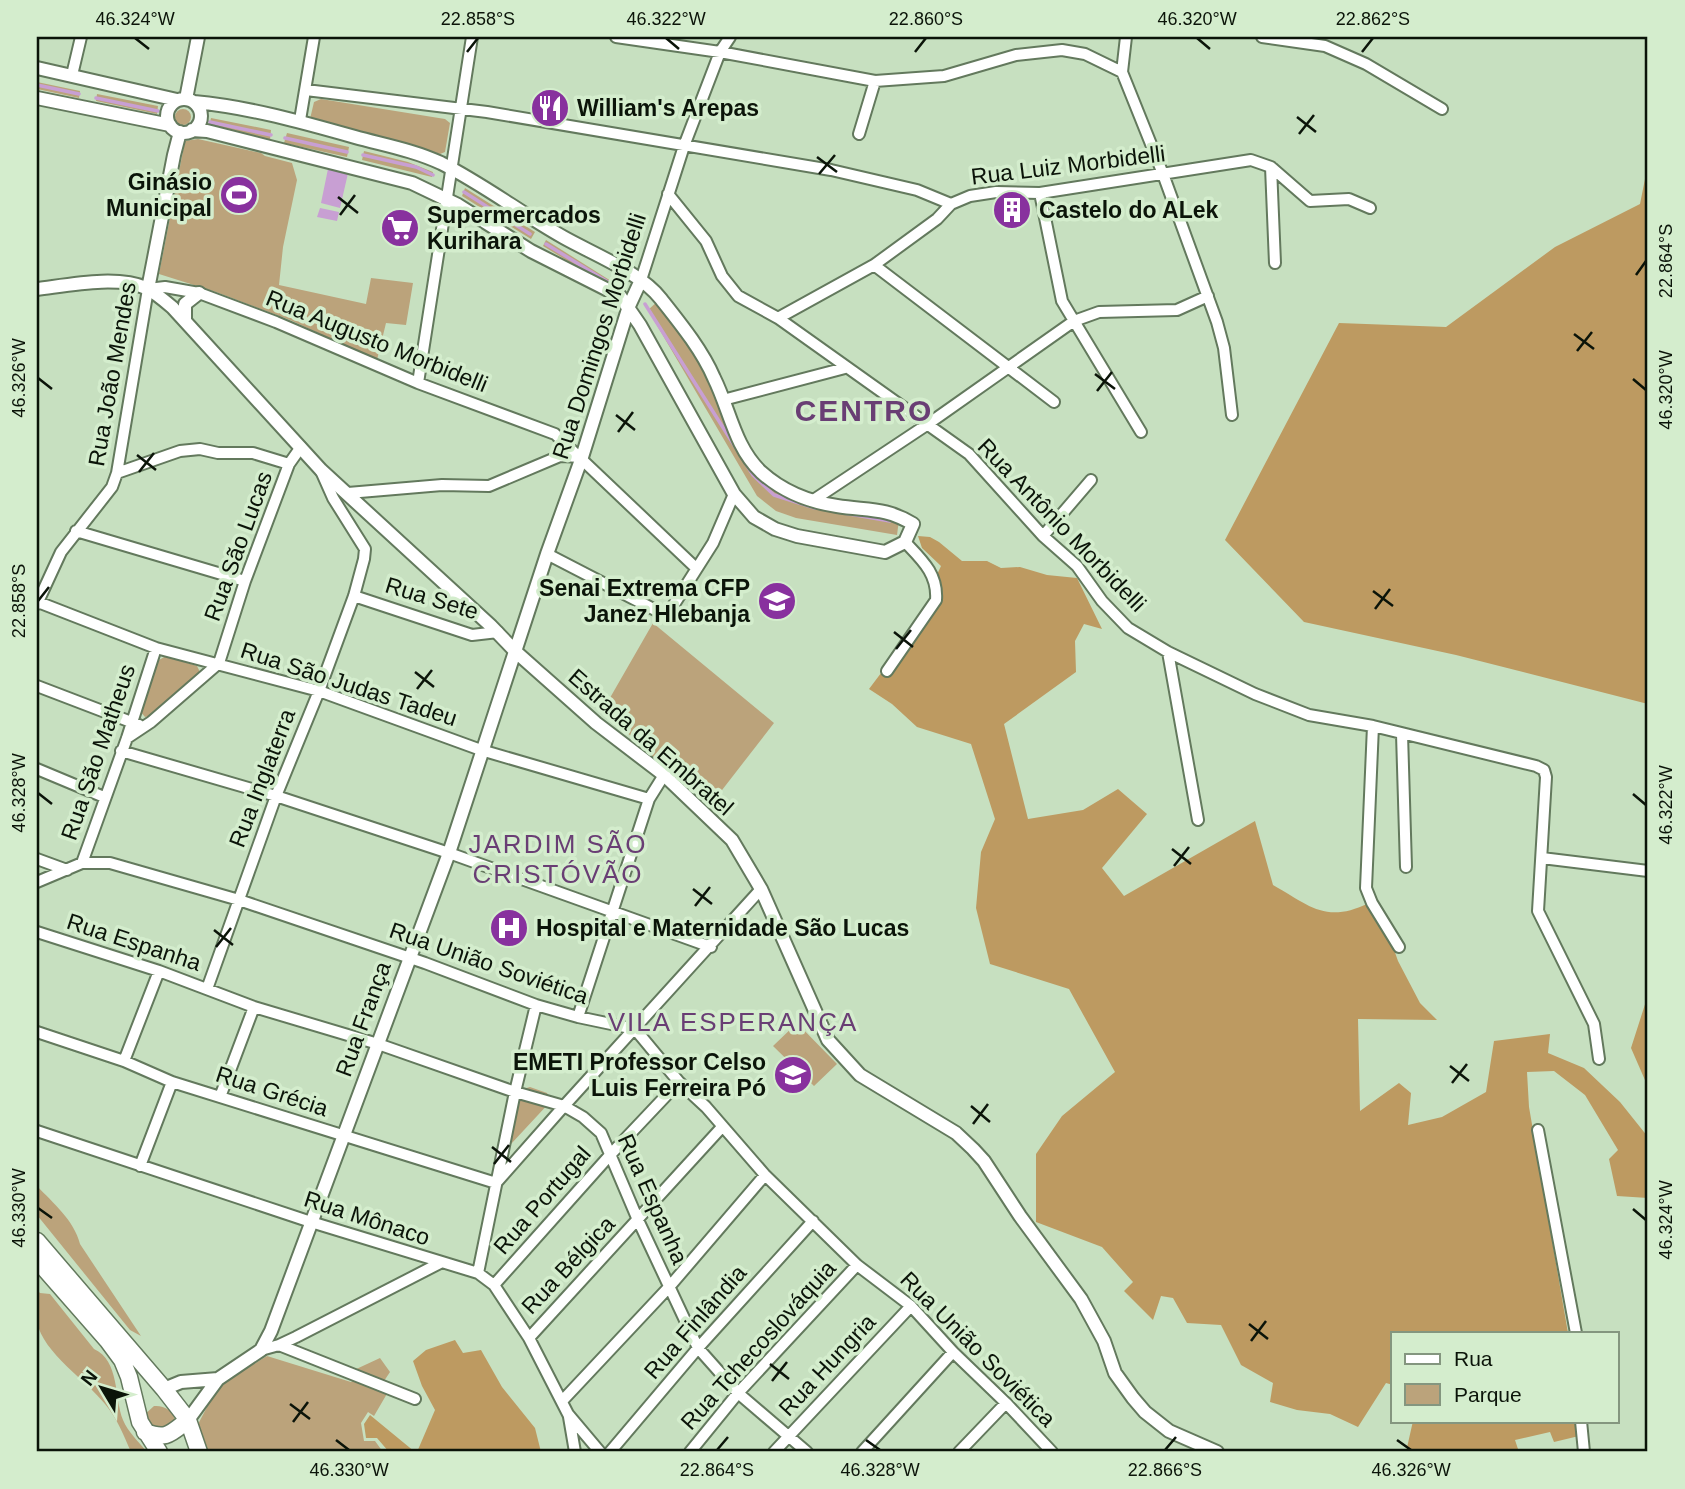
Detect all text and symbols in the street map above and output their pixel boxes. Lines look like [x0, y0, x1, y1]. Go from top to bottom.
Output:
text: 46.324°W [95, 9, 175, 29]
text: 22.858°S [441, 9, 515, 29]
text: 46.322°W [626, 9, 706, 29]
text: 22.860°S [889, 9, 963, 29]
text: 46.320°W [1157, 9, 1237, 29]
text: 22.862°S [1336, 9, 1410, 29]
restaurant icon: William's Arepas [529, 87, 571, 129]
place label: William's Arepas [577, 95, 759, 121]
street label: Rua Luiz Morbidelli [969, 140, 1167, 190]
place label: Ginásio Municipal [106, 169, 212, 221]
sports icon: Ginásio Municipal [218, 174, 260, 216]
building icon: Castelo do ALek [991, 189, 1033, 231]
place label: Castelo do ALek [1039, 197, 1219, 223]
place label: Supermercados Kurihara [427, 202, 601, 254]
supermarket icon: Supermercados Kurihara [379, 207, 421, 249]
street label: Rua Domingos Morbidelli [547, 210, 651, 462]
text: 22.864°S [1656, 224, 1676, 298]
street label: Rua João Mendes [83, 280, 141, 468]
street label: Rua Augusto Morbidelli [262, 285, 492, 397]
text: 46.326°W [9, 338, 29, 418]
text: 46.320°W [1656, 350, 1676, 430]
district label: CENTRO [795, 394, 933, 427]
street label: Rua Antônio Morbidelli [973, 433, 1151, 617]
street label: Rua São Lucas [199, 468, 277, 624]
text: 22.858°S [9, 564, 29, 638]
street label: Rua Sete [382, 572, 482, 624]
place label: Senai Extrema CFP Janez Hlebanja [539, 575, 750, 627]
school or university icon: Senai Extrema CFP Janez Hlebanja [756, 580, 798, 622]
street label: Rua São Judas Tadeu [238, 637, 460, 731]
street label: Rua São Matheus [56, 661, 140, 843]
street label: Estrada da Embratel [563, 663, 739, 821]
street label: Rua Inglaterra [224, 705, 300, 851]
text: 46.328°W [9, 753, 29, 833]
text: 46.322°W [1656, 765, 1676, 845]
district label: JARDIM SÃO CRISTÓVÃO [469, 829, 647, 889]
hospital icon: Hospital e Maternidade São Lucas [488, 907, 530, 949]
street label: Rua Espanha [64, 908, 204, 976]
place label: Hospital e Maternidade São Lucas [536, 915, 909, 941]
street label: Rua União Soviética [386, 917, 592, 1009]
street label: Rua França [330, 958, 396, 1080]
district label: VILA ESPERANÇA [608, 1007, 858, 1037]
place label: EMETI Professor Celso Luis Ferreira Pó [513, 1049, 766, 1101]
school or university icon: EMETI Professor Celso Luis Ferreira Pó [772, 1054, 814, 1096]
street label: Rua Grécia [213, 1061, 332, 1121]
street label: Rua Espanha [613, 1130, 693, 1268]
street label: Rua Portugal [488, 1141, 596, 1259]
text: 46.330°W [9, 1168, 29, 1248]
text: 46.324°W [1656, 1180, 1676, 1260]
street label: Rua Mônaco [301, 1185, 433, 1251]
street label: Rua Bélgica [516, 1211, 620, 1319]
street label: Rua Tchecoslováquia [675, 1255, 841, 1435]
street label: Rua Finlândia [639, 1260, 752, 1384]
street label: Rua União Soviética [895, 1266, 1061, 1432]
street label: Rua Hungria [773, 1309, 881, 1421]
legend [1391, 1332, 1618, 1422]
text: Rua [1454, 1347, 1493, 1370]
north arrow [66, 1352, 136, 1422]
text: N [76, 1366, 101, 1390]
text: Parque [1454, 1383, 1522, 1406]
text: 46.330°W [309, 1460, 389, 1480]
text: 22.864°S [680, 1460, 754, 1480]
text: 46.328°W [840, 1460, 920, 1480]
text: 22.866°S [1128, 1460, 1202, 1480]
text: 46.326°W [1371, 1460, 1451, 1480]

